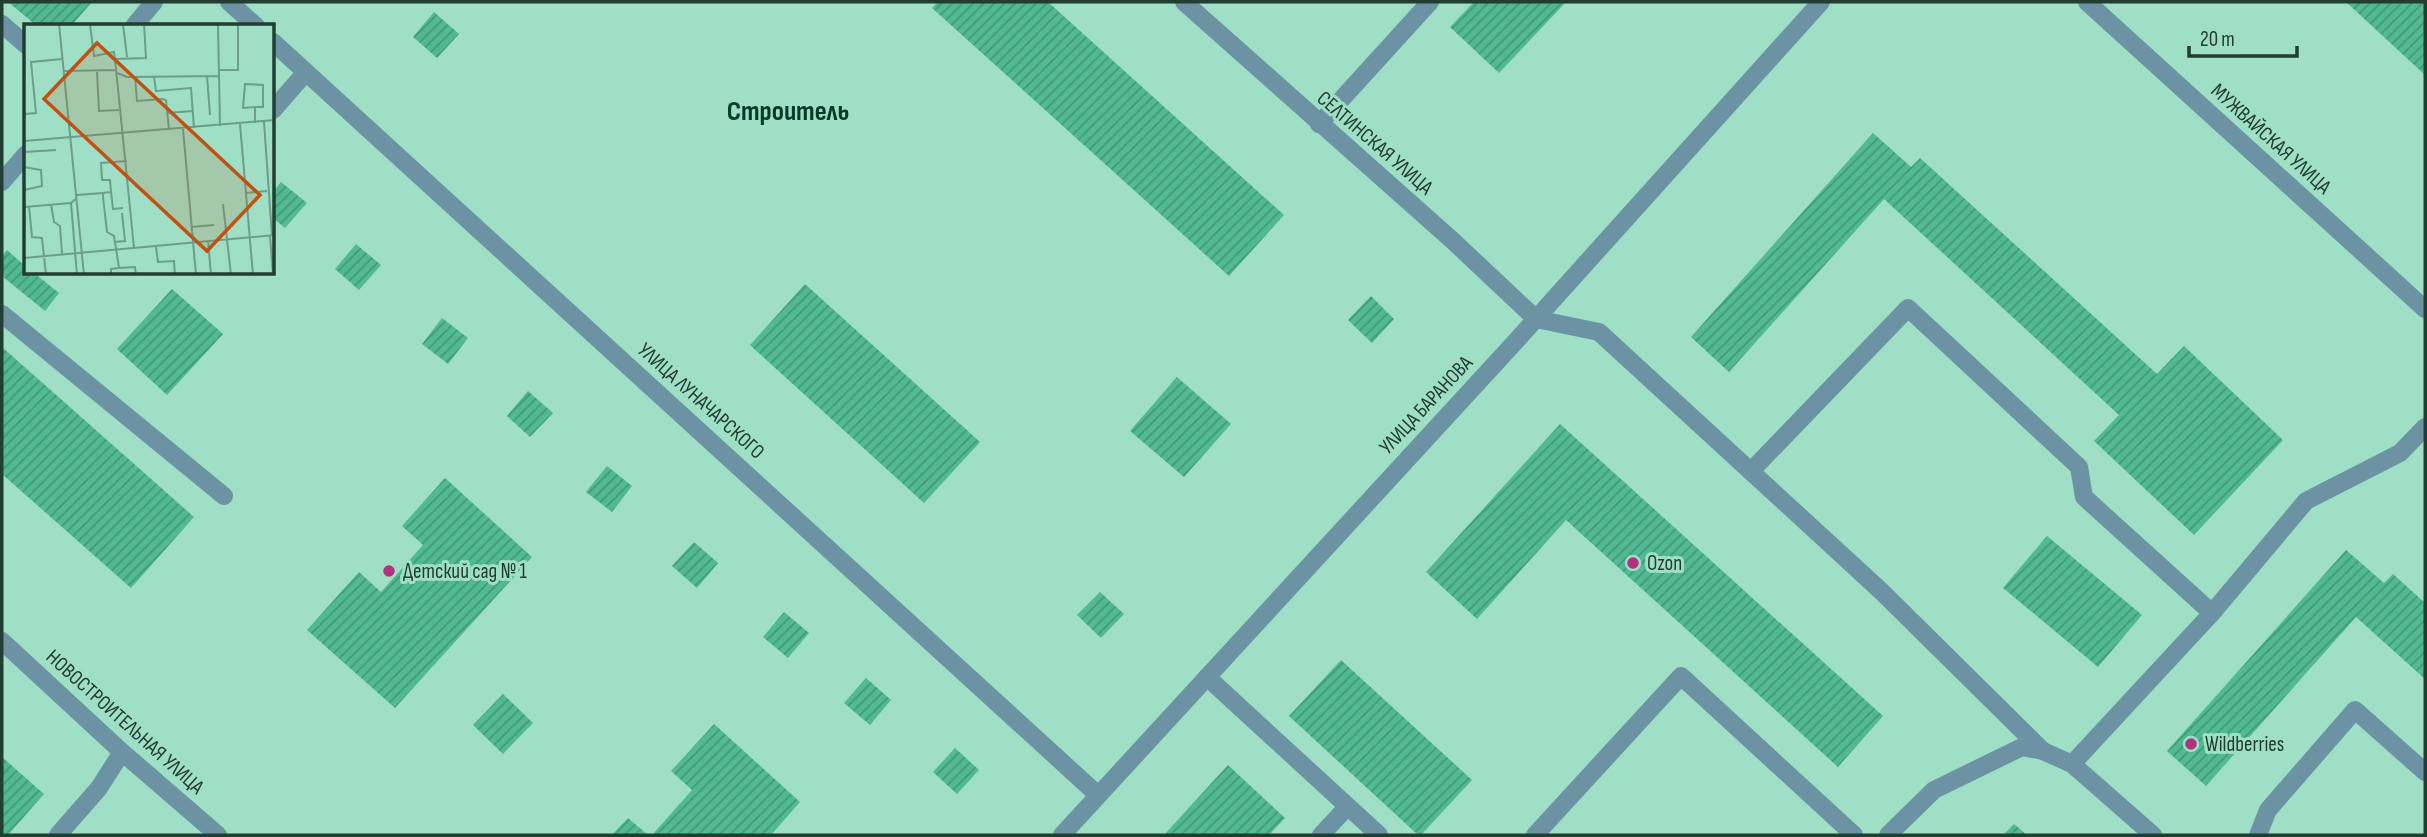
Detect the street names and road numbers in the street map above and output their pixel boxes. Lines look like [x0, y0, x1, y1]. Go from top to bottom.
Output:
street label: МУЖВАЙСКАЯ УЛИЦА [2206, 78, 2337, 200]
street label: СЕЛТИНСКАЯ УЛИЦА [1312, 86, 1439, 201]
street label: УЛИЦА ЛУНАЧАРСКОГО [633, 338, 769, 464]
street label: УЛИЦА БАРАНОВА [1374, 350, 1479, 459]
street label: НОВОСТРОИТЕЛЬНАЯ УЛИЦА [41, 644, 210, 800]

